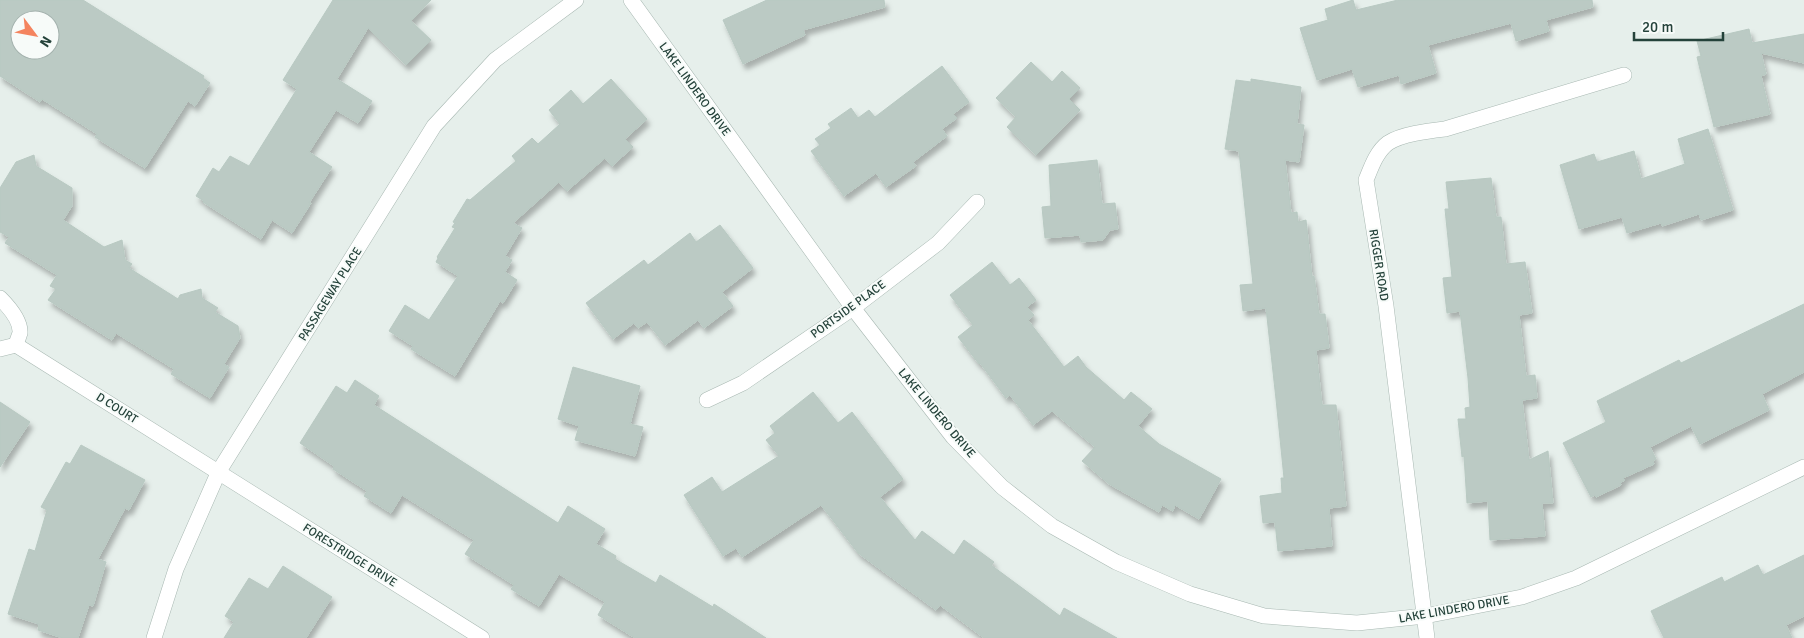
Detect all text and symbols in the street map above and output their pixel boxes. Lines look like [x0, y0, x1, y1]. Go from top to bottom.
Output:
north arrow [10, 10, 60, 60]
scale bar [1634, 10, 1723, 42]
text: 20 m [1642, 18, 1673, 36]
text: N [36, 33, 55, 50]
street label: LAKE LINDERO DRIVE [656, 39, 734, 139]
street label: RIGGER ROAD [1365, 228, 1392, 302]
street label: PASSAGEWAY PLACE [295, 244, 365, 344]
street label: PORTSIDE PLACE [808, 277, 889, 342]
street label: LAKE LINDERO DRIVE [895, 366, 979, 461]
street label: D COURT [93, 390, 140, 427]
street label: FORESTRIDGE DRIVE [300, 520, 400, 591]
street label: LAKE LINDERO DRIVE [1398, 592, 1511, 627]

